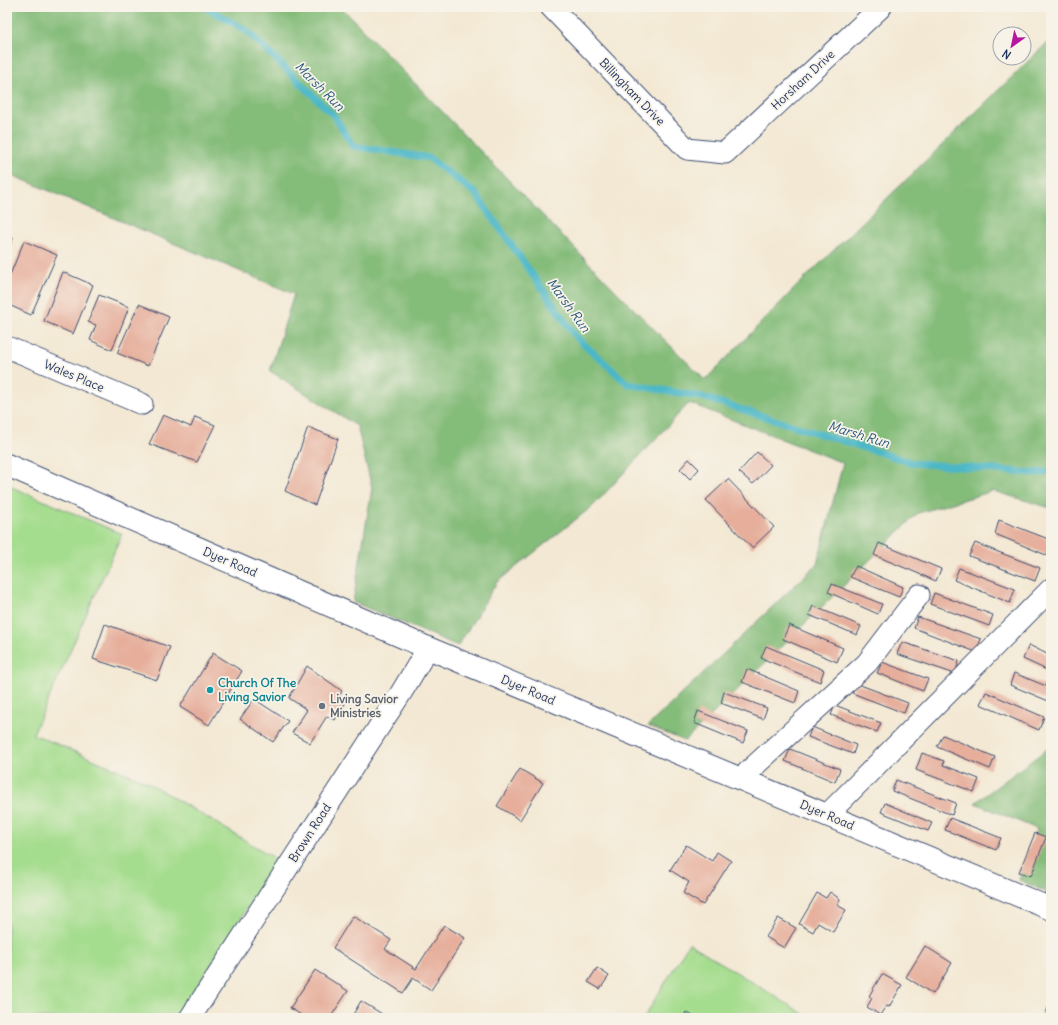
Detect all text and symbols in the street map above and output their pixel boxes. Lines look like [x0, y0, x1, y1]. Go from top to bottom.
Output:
north arrow [992, 26, 1032, 66]
street label: Horsham Drive [768, 46, 837, 113]
text: N [1000, 46, 1014, 62]
street label: Billingham Drive [596, 55, 668, 128]
water label: Marsh Run [291, 58, 348, 115]
water label: Marsh Run [543, 275, 594, 336]
street label: Wales Place [42, 356, 107, 395]
water label: Marsh Run [826, 417, 892, 452]
street label: Dyer Road [201, 543, 260, 580]
street label: Dyer Road [499, 671, 558, 708]
place label: Church Of The Living Savior [218, 675, 297, 705]
marker: Church Of The Living Savior [205, 685, 215, 695]
place label: Living Savior Ministries [330, 691, 398, 720]
marker: Living Savior Ministries [317, 701, 327, 711]
street label: Dyer Road [798, 796, 857, 833]
street label: Brown Road [285, 801, 334, 865]

